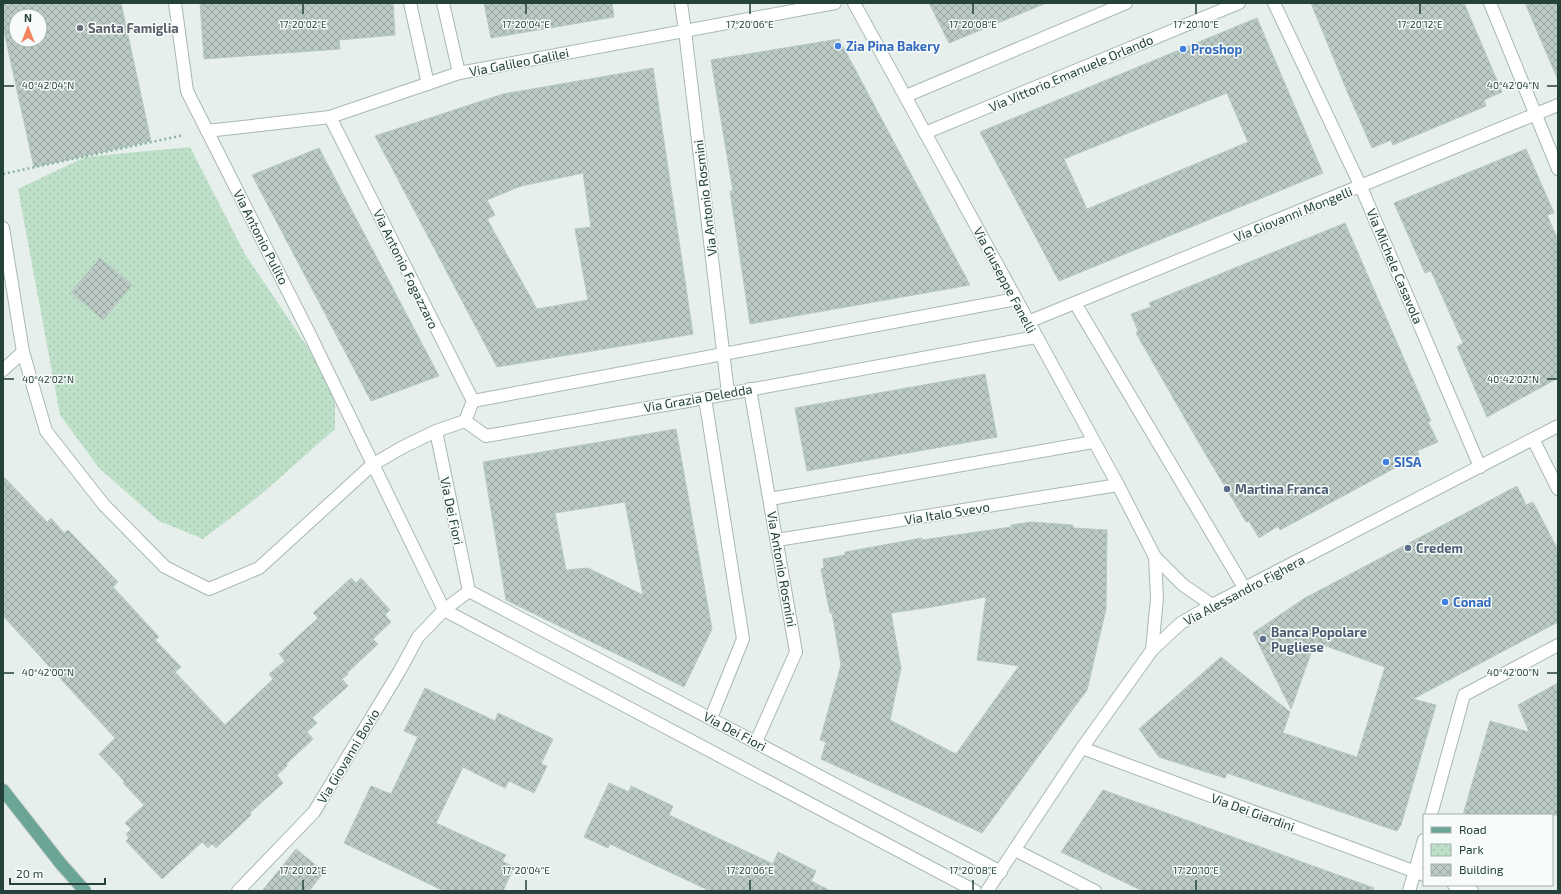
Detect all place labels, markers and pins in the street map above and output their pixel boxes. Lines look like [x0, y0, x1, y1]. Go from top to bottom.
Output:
place label: Santa Famiglia [88, 20, 179, 36]
marker: Santa Famiglia [75, 23, 85, 33]
place label: Zia Pina Bakery [846, 38, 941, 54]
marker: Zia Pina Bakery [833, 41, 843, 51]
place label: Proshop [1191, 41, 1243, 57]
marker: Proshop [1178, 44, 1188, 54]
place label: SISA [1394, 454, 1422, 470]
marker: SISA [1381, 457, 1391, 467]
place label: Martina Franca [1235, 481, 1329, 497]
marker: Martina Franca [1222, 484, 1232, 494]
place label: Credem [1416, 540, 1463, 556]
marker: Credem [1403, 543, 1413, 553]
place label: Conad [1453, 594, 1491, 610]
marker: Conad [1440, 597, 1450, 607]
place label: Banca Popolare Pugliese [1271, 624, 1367, 655]
marker: Banca Popolare Pugliese [1258, 634, 1268, 644]

